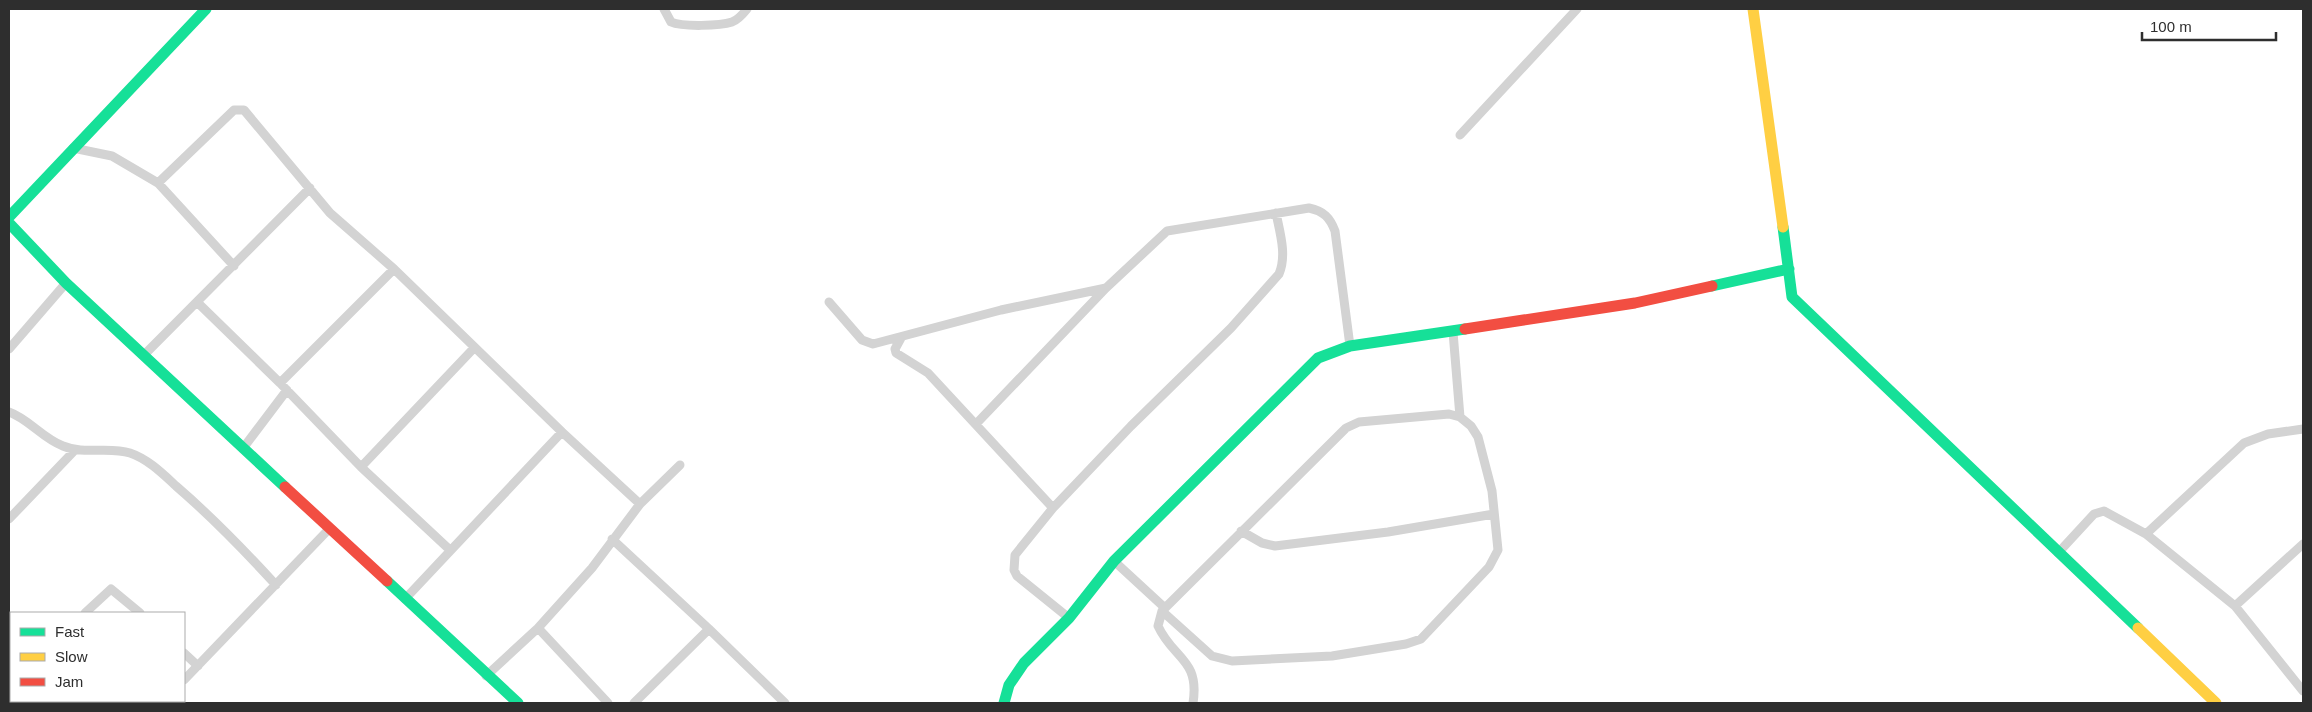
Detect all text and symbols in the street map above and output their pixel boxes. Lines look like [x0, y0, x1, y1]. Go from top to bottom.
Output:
scale bar [2142, 10, 2276, 42]
text: 100 m [2150, 18, 2192, 35]
legend [10, 612, 185, 702]
text: Fast [55, 623, 85, 640]
text: Slow [55, 648, 88, 665]
text: Jam [55, 673, 83, 690]

